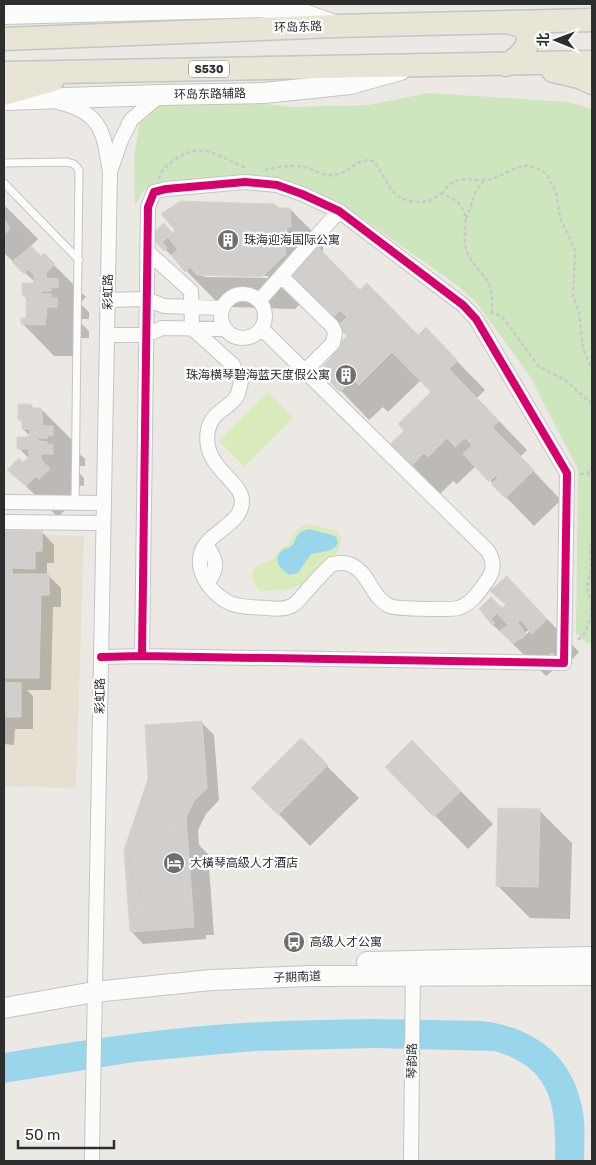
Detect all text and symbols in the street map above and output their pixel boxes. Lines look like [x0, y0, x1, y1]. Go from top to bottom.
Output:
north arrow [531, 15, 581, 65]
street label: 环岛东路 [274, 19, 322, 35]
text: 北 [535, 33, 552, 47]
road number: S530 [189, 61, 229, 78]
street label: 环岛东路辅路 [174, 86, 246, 102]
building icon: 珠海迎海国际公寓 [216, 228, 240, 252]
place label: 珠海迎海国际公寓 [244, 233, 340, 247]
street label: 彩虹路 [101, 274, 115, 310]
building icon: 珠海横琴碧海蓝天度假公寓 [334, 363, 358, 387]
place label: 珠海横琴碧海蓝天度假公寓 [186, 368, 330, 382]
street label: 彩虹路 [93, 678, 107, 714]
hotel icon: 大橫琴高級人才酒店 [162, 851, 186, 875]
place label: 大橫琴高級人才酒店 [190, 856, 298, 870]
bus stop icon: 高级人才公寓 [282, 930, 306, 954]
place label: 高级人才公寓 [310, 935, 382, 949]
street label: 子期南道 [273, 969, 321, 985]
street label: 琴韵路 [405, 1043, 419, 1079]
scale bar [18, 1118, 114, 1150]
text: 50 m [25, 1126, 60, 1144]

